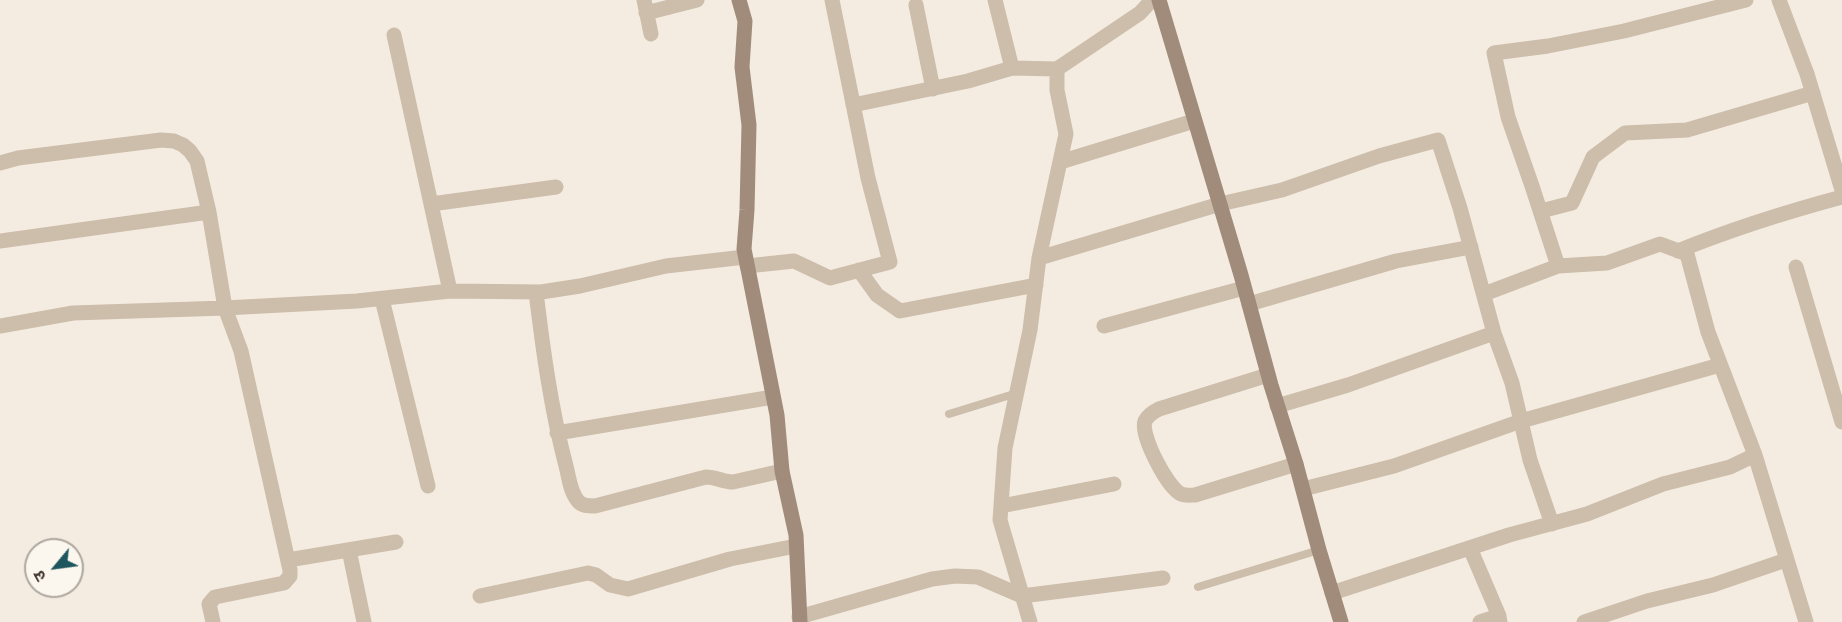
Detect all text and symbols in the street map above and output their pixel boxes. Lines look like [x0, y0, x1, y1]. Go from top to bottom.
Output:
north arrow [24, 538, 84, 598]
text: उ [30, 568, 49, 584]

